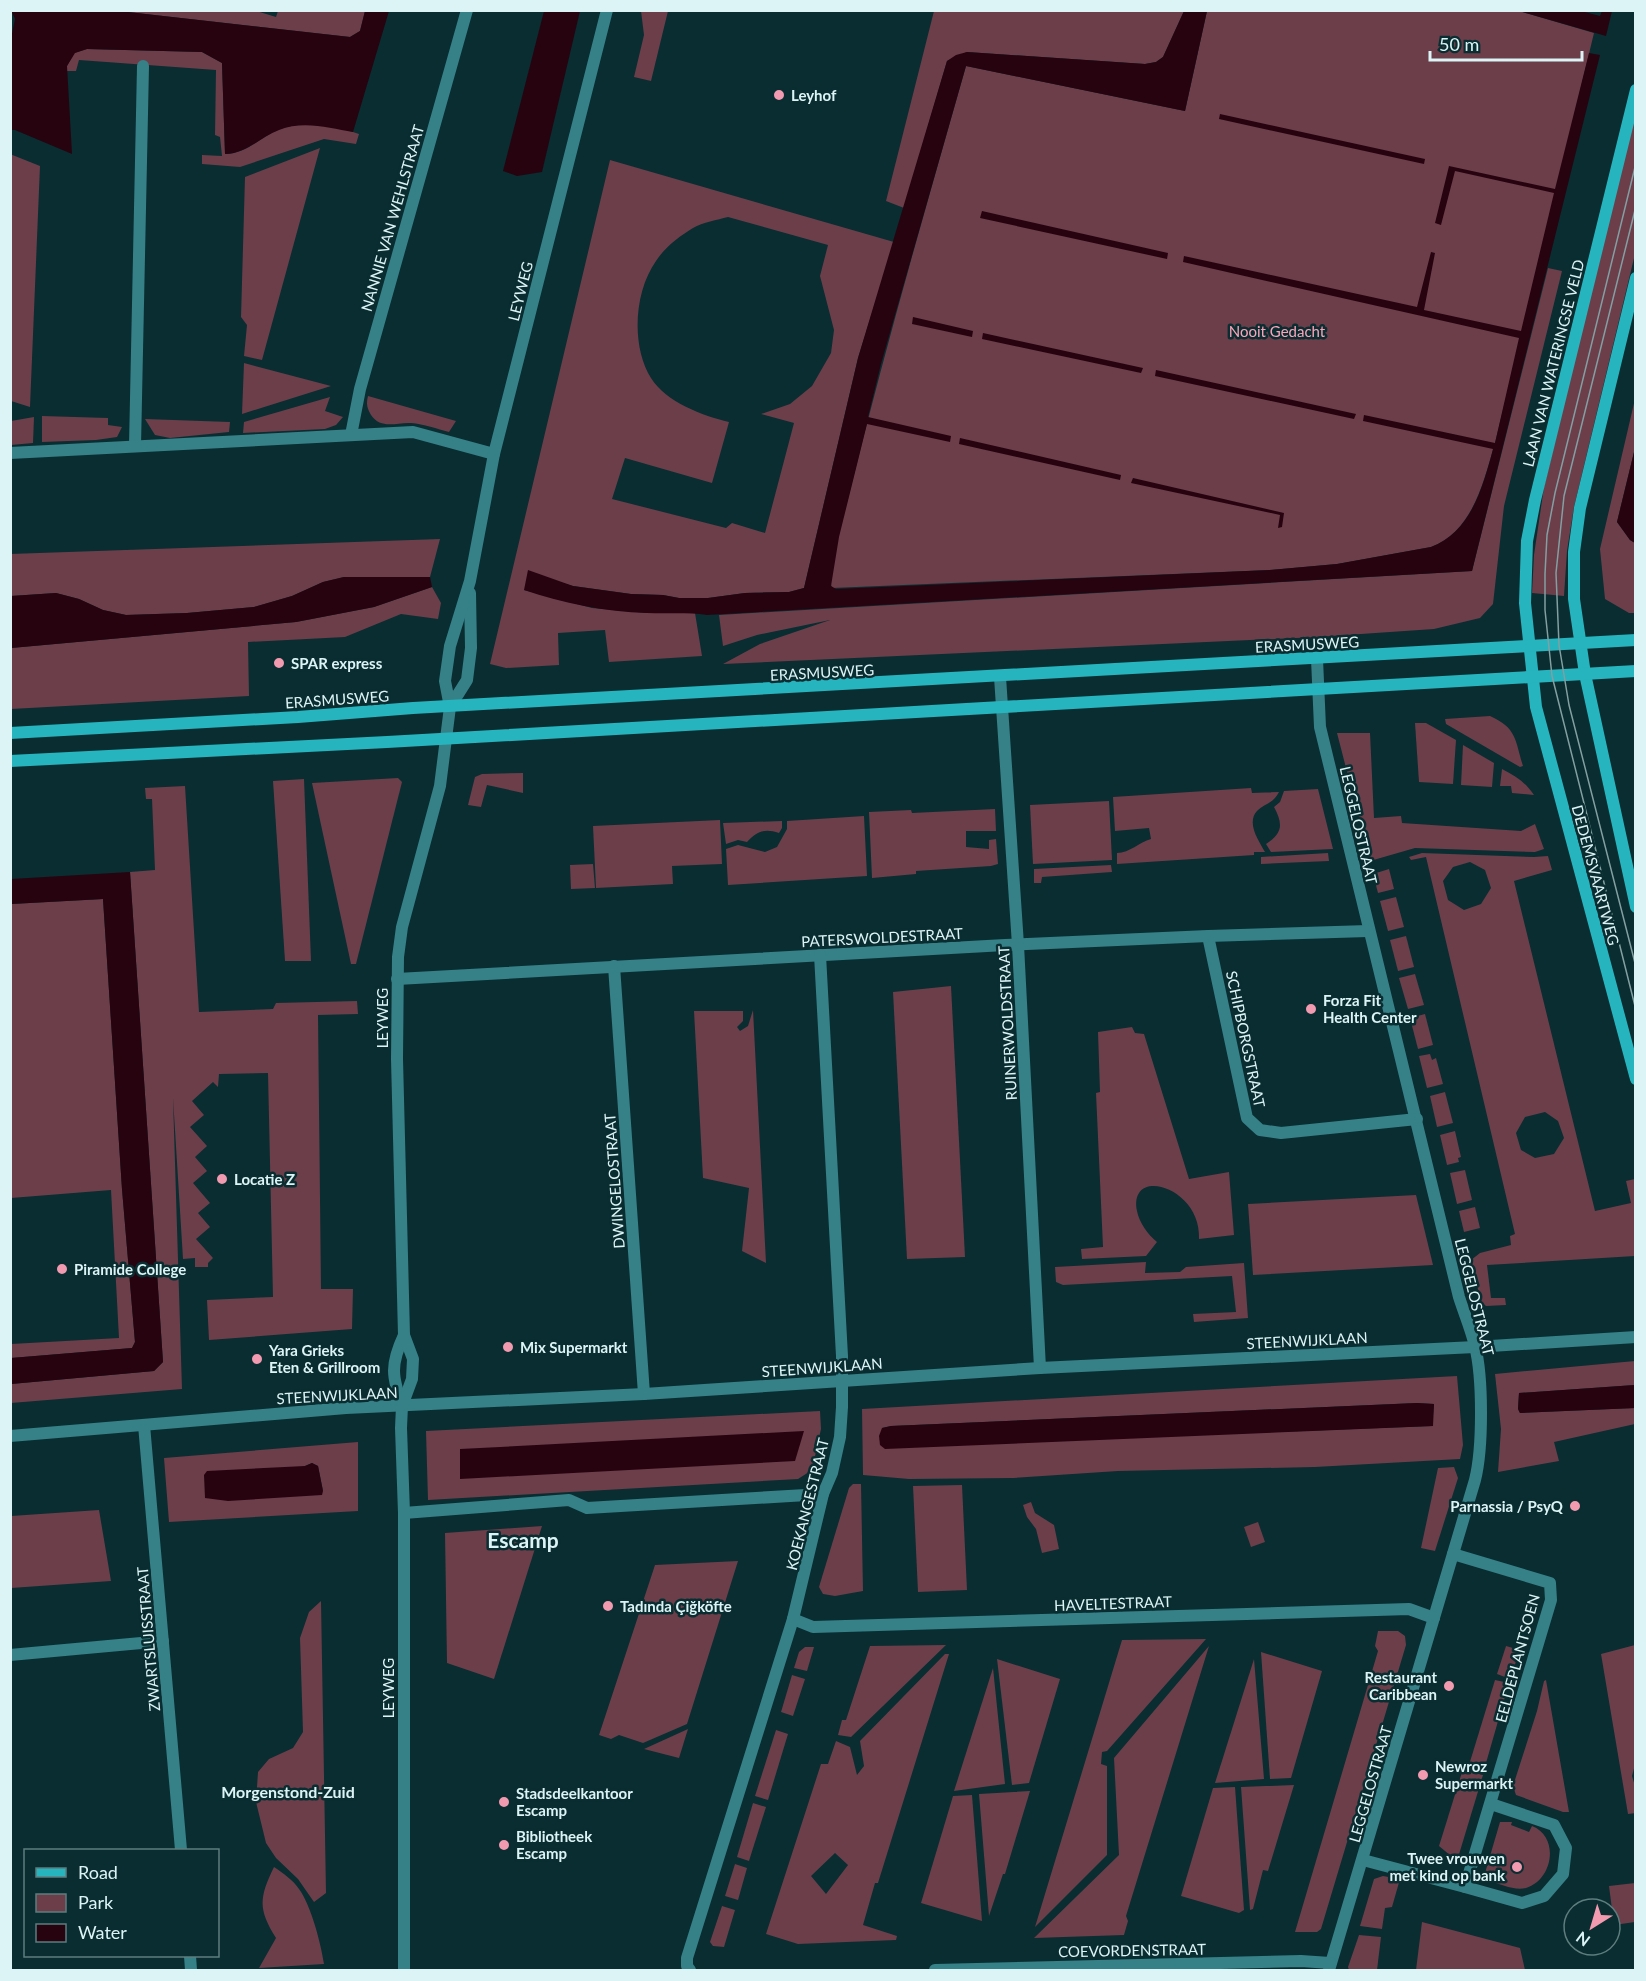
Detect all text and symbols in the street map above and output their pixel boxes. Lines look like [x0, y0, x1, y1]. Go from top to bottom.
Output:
scale bar [1430, 24, 1582, 62]
text: 50 m [1439, 33, 1479, 55]
place label: Leyhof [791, 86, 837, 104]
marker: Leyhof [772, 88, 786, 102]
street label: NANNIE VAN WEHLSTRAAT [357, 123, 427, 313]
street label: LAAN VAN WATERINGSE VELD [1519, 258, 1587, 468]
street label: LEYWEG [504, 259, 536, 323]
park label: Nooit Gedacht [1229, 322, 1326, 340]
street label: ERASMUSWEG [1254, 632, 1360, 656]
place label: SPAR express [291, 654, 383, 672]
marker: SPAR express [272, 656, 286, 670]
street label: ERASMUSWEG [769, 660, 875, 684]
street label: ERASMUSWEG [284, 686, 390, 712]
street label: LEGGELOSTRAAT [1337, 764, 1381, 886]
street label: DEDEMSVAARTWEG [1569, 803, 1623, 947]
street label: PATERSWOLDESTRAAT [801, 924, 964, 950]
street label: RUINERWOLDSTRAAT [994, 945, 1020, 1101]
street label: SCHIPBORGSTRAAT [1223, 969, 1269, 1109]
street label: LEYWEG [373, 988, 391, 1048]
place label: Forza Fit Health Center [1323, 991, 1417, 1026]
marker: Forza Fit Health Center [1304, 1002, 1318, 1016]
street label: DWINGELOSTRAAT [600, 1113, 628, 1249]
place label: Locatie Z [234, 1170, 295, 1188]
marker: Locatie Z [215, 1172, 229, 1186]
street label: LEGGELOSTRAAT [1452, 1236, 1498, 1358]
place label: Piramide College [74, 1260, 186, 1278]
marker: Piramide College [55, 1262, 69, 1276]
street label: STEENWIJKLAAN [1246, 1328, 1368, 1352]
place label: Mix Supermarkt [520, 1338, 628, 1356]
marker: Mix Supermarkt [501, 1340, 515, 1354]
place label: Yara Grieks Eten & Grillroom [268, 1341, 380, 1376]
marker: Yara Grieks Eten & Grillroom [250, 1352, 264, 1366]
street label: STEENWIJKLAAN [761, 1354, 883, 1380]
street label: STEENWIJKLAAN [276, 1383, 398, 1407]
street label: KOEKANGESTRAAT [782, 1436, 832, 1572]
place label: Parnassia / PsyQ [1450, 1497, 1564, 1515]
marker: Parnassia / PsyQ [1568, 1499, 1582, 1513]
district label: Escamp [487, 1527, 559, 1552]
street label: ZWARTSLUISSTRAAT [133, 1566, 163, 1712]
street label: HAVELTESTRAAT [1054, 1592, 1172, 1614]
street label: EELDEPLANTSOEN [1491, 1592, 1543, 1724]
place label: Tadında Çiğköfte [620, 1597, 732, 1615]
marker: Tadında Çiğköfte [601, 1599, 615, 1613]
street label: LEYWEG [379, 1658, 397, 1718]
place label: Restaurant Caribbean [1365, 1668, 1437, 1703]
marker: Restaurant Caribbean [1442, 1679, 1456, 1693]
street label: LEGGELOSTRAAT [1345, 1724, 1395, 1844]
place label: Newroz Supermarkt [1435, 1757, 1513, 1792]
marker: Newroz Supermarkt [1416, 1768, 1430, 1782]
district label: Morgenstond-Zuid [221, 1782, 355, 1801]
place label: Stadsdeelkantoor Escamp [516, 1784, 633, 1819]
marker: Stadsdeelkantoor Escamp [497, 1795, 511, 1809]
place label: Bibliotheek Escamp [516, 1827, 593, 1862]
marker: Bibliotheek Escamp [497, 1838, 511, 1852]
legend [24, 1849, 219, 1957]
place label: Twee vrouwen met kind op bank [1389, 1849, 1506, 1884]
marker: Twee vrouwen met kind op bank [1510, 1860, 1524, 1874]
text: Road [78, 1861, 118, 1883]
text: Park [78, 1891, 114, 1913]
north arrow [1562, 1897, 1622, 1957]
text: Water [78, 1921, 127, 1943]
text: N [1572, 1928, 1593, 1951]
street label: COEVORDENSTRAAT [1058, 1940, 1206, 1960]

